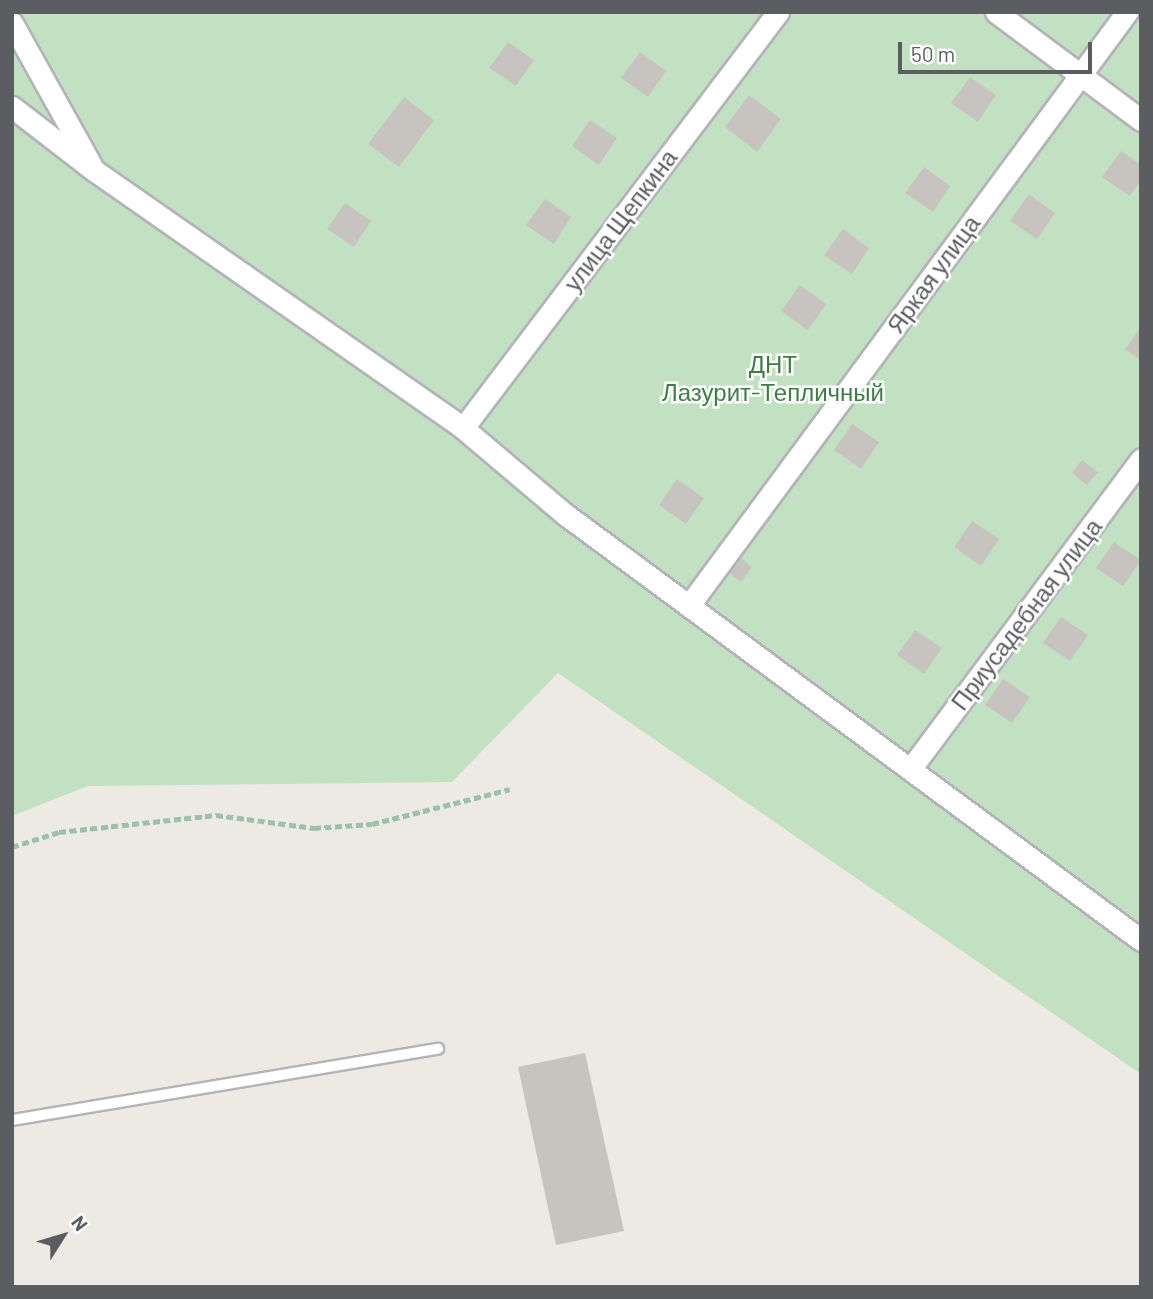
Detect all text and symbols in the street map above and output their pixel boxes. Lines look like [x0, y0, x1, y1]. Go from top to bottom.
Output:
scale bar [901, 28, 1095, 72]
text: 50 m [911, 41, 955, 66]
street label: улица Щепкина [557, 143, 683, 297]
street label: Яркая улица [881, 209, 985, 339]
park label: ДНТ Лазурит-Тепличный [662, 350, 884, 406]
street label: Приусадебная улица [945, 513, 1107, 715]
north arrow [28, 1201, 98, 1271]
text: N [67, 1211, 93, 1235]

